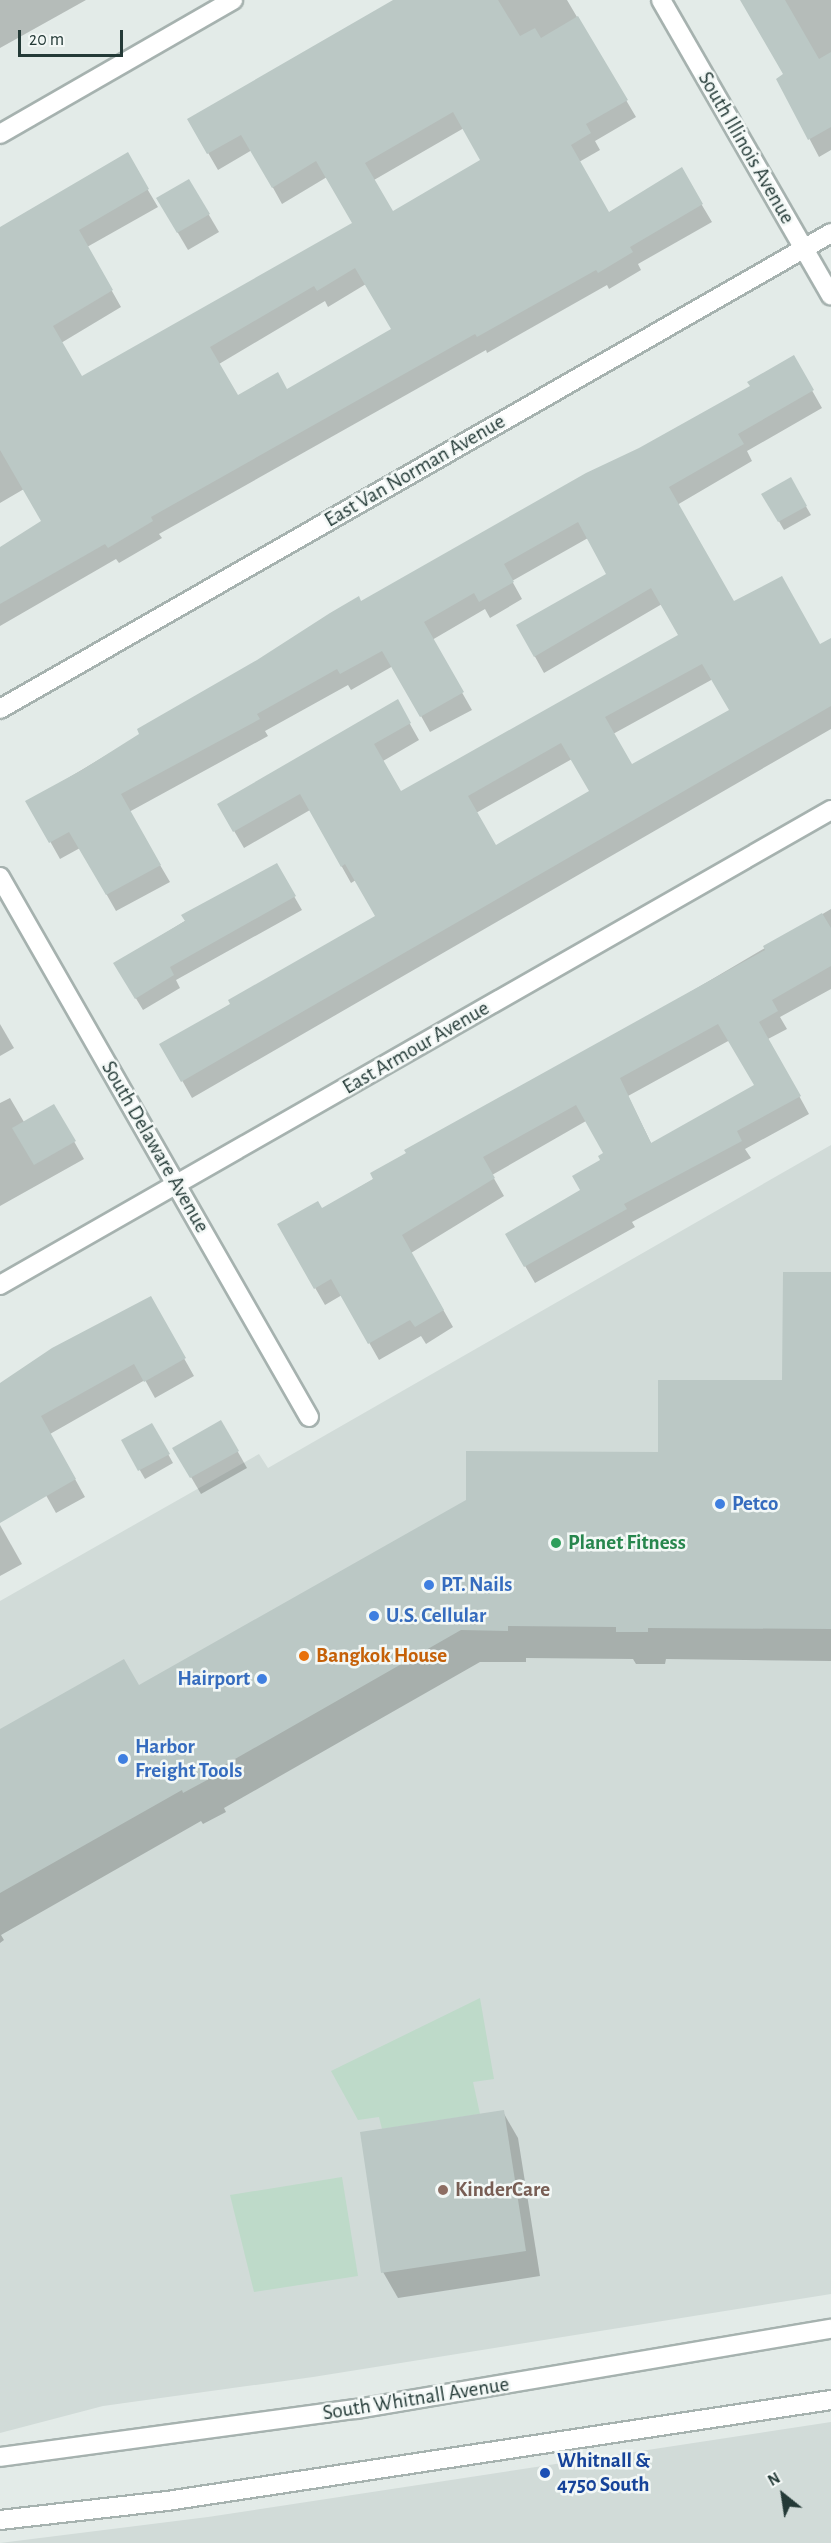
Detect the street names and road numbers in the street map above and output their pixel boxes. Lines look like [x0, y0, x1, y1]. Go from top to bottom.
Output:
street label: South Illinois Avenue [692, 68, 800, 228]
street label: East Van Norman Avenue [320, 409, 510, 533]
street label: East Armour Avenue [338, 996, 494, 1100]
street label: South Delaware Avenue [96, 1057, 214, 1237]
street label: South Whitnall Avenue [321, 2372, 511, 2426]

